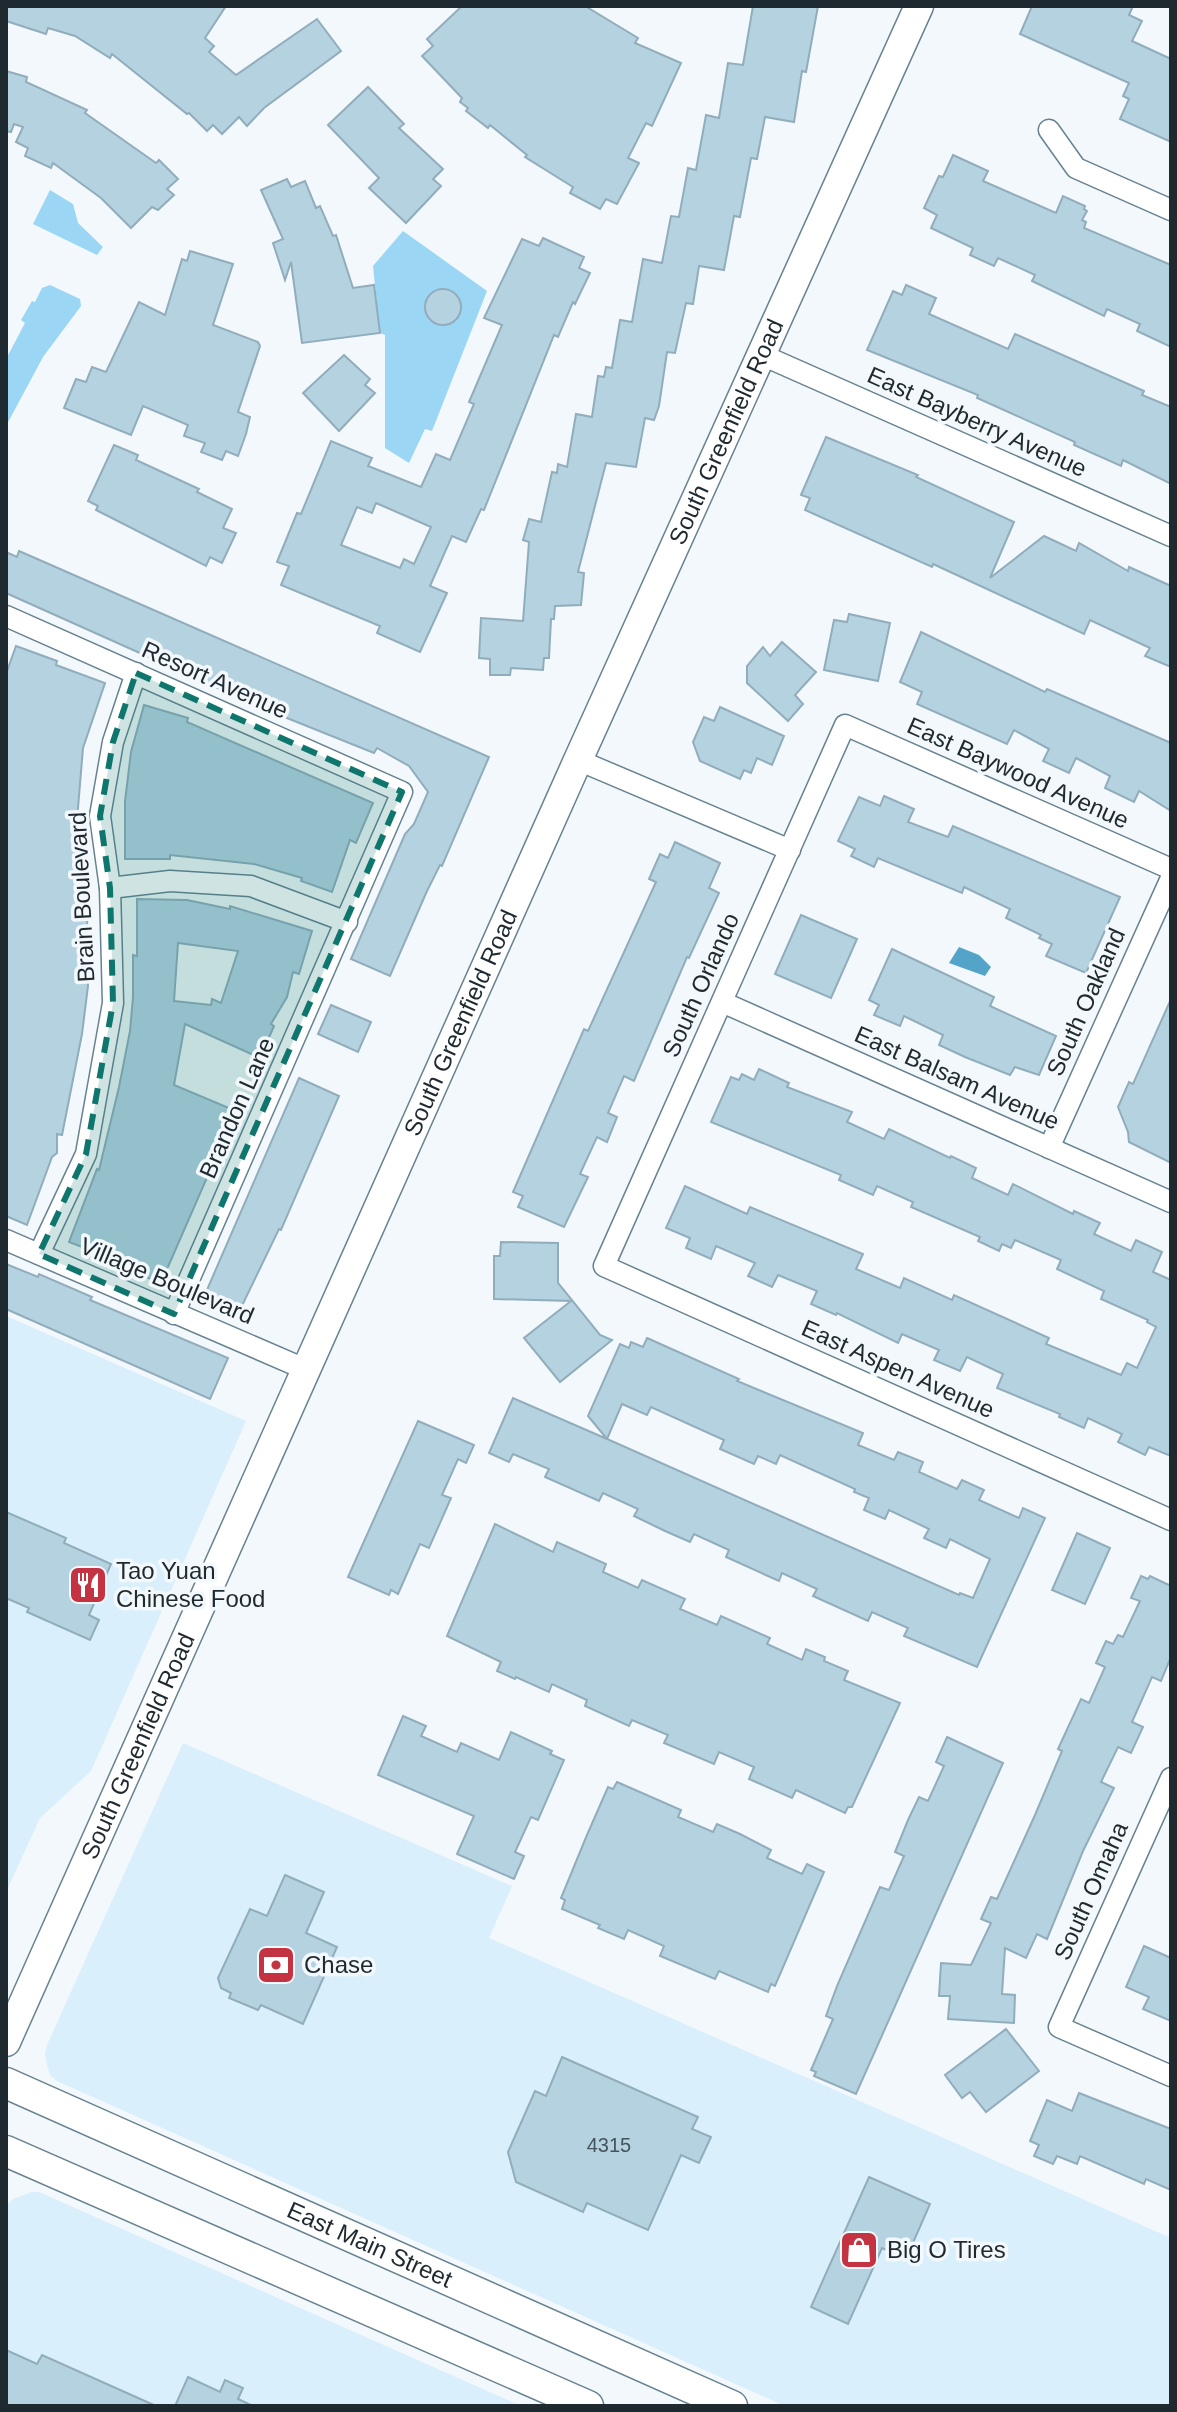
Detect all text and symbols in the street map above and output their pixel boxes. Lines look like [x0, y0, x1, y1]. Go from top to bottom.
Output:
street label: South Greenfield Road [663, 315, 789, 549]
street label: East Bayberry Avenue [863, 361, 1091, 482]
street label: Resort Avenue [138, 635, 292, 724]
street label: East Baywood Avenue [903, 711, 1133, 834]
street label: Brain Boulevard [64, 811, 99, 983]
street label: South Greenfield Road [398, 906, 522, 1140]
street label: South Orlando [657, 909, 744, 1061]
street label: South Oakland [1041, 924, 1130, 1080]
street label: East Balsam Avenue [851, 1020, 1064, 1135]
street label: Brandon Lane [194, 1033, 280, 1182]
street label: Village Boulevard [76, 1232, 258, 1329]
street label: East Aspen Avenue [798, 1314, 999, 1423]
place label: Tao Yuan Chinese Food [116, 1557, 265, 1612]
restaurant icon: Tao Yuan Chinese Food [67, 1564, 109, 1606]
street label: South Greenfield Road [75, 1629, 200, 1863]
street label: South Omaha [1048, 1817, 1133, 1964]
bank icon: Chase [255, 1944, 297, 1986]
place label: Chase [304, 1951, 373, 1978]
house number: 4315 [587, 2134, 631, 2156]
street label: East Main Street [283, 2196, 457, 2293]
shop icon: Big O Tires [838, 2229, 880, 2271]
place label: Big O Tires [887, 2236, 1006, 2263]

